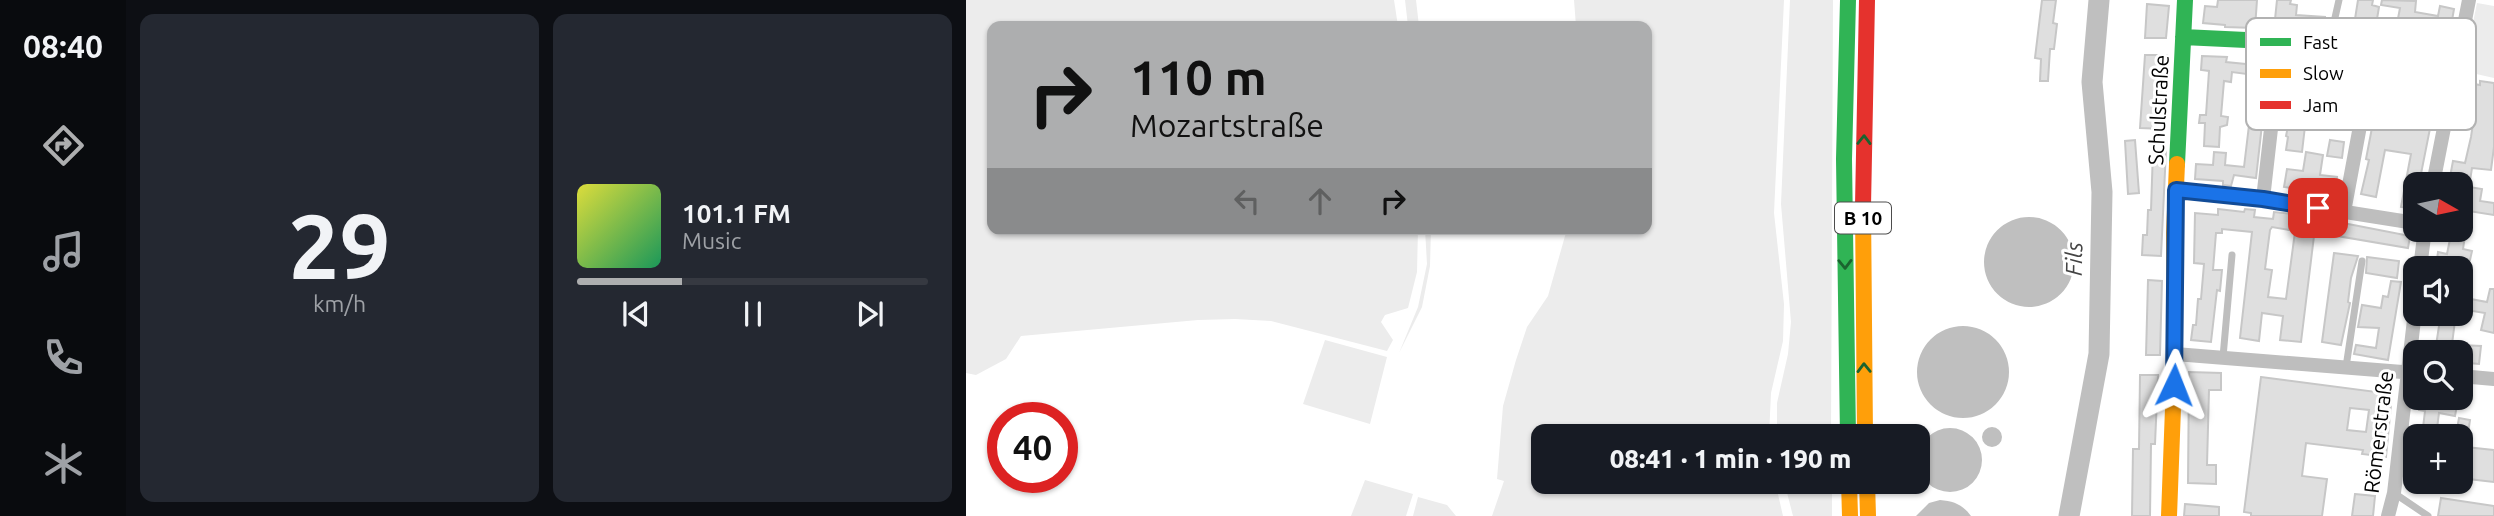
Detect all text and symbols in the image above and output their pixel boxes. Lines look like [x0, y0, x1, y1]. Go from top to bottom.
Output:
legend [2246, 18, 2476, 130]
text: 08:40 [23, 28, 103, 64]
text: Fast [2303, 31, 2338, 53]
icon: right [1015, 49, 1106, 140]
text: 110 m [1130, 49, 1267, 104]
street label: Schulstraße [2143, 54, 2173, 166]
text: Slow [2303, 62, 2344, 84]
text: Jam [2303, 94, 2339, 116]
text: Mozartstraße [1130, 107, 1324, 143]
icon: directions [39, 121, 88, 170]
one-way arrow [1856, 134, 1871, 145]
north arrow [2403, 172, 2473, 242]
map controls [2403, 172, 2473, 494]
pin [2288, 178, 2348, 238]
icon: left [1228, 182, 1266, 220]
icon: ahead [1301, 182, 1339, 220]
icon: right [1374, 182, 1412, 220]
icon: arrive [2299, 189, 2337, 227]
text: 29 [288, 194, 391, 296]
text: 101.1 FM [682, 199, 791, 228]
road number: B 10 [1835, 202, 1891, 233]
icon: music [39, 227, 88, 276]
text: Music [682, 228, 741, 253]
water label: Fils [2061, 242, 2086, 276]
button: sound [2403, 256, 2473, 326]
one-way arrow [1838, 259, 1853, 270]
text: km/h [313, 291, 366, 316]
icon: previous [617, 295, 655, 333]
icon: pause [734, 295, 772, 333]
icon: next [851, 295, 889, 333]
icon: phone [39, 333, 88, 382]
button: search [2403, 340, 2473, 410]
position arrow [2137, 348, 2211, 422]
one-way arrow [1856, 362, 1872, 372]
street label: Römerstraße [2359, 369, 2397, 495]
speed limit sign: 40 [987, 402, 1078, 493]
button: + [2403, 424, 2473, 494]
icon: climate [39, 439, 88, 488]
text: 08:41 · 1 min · 190 m [1610, 444, 1851, 473]

